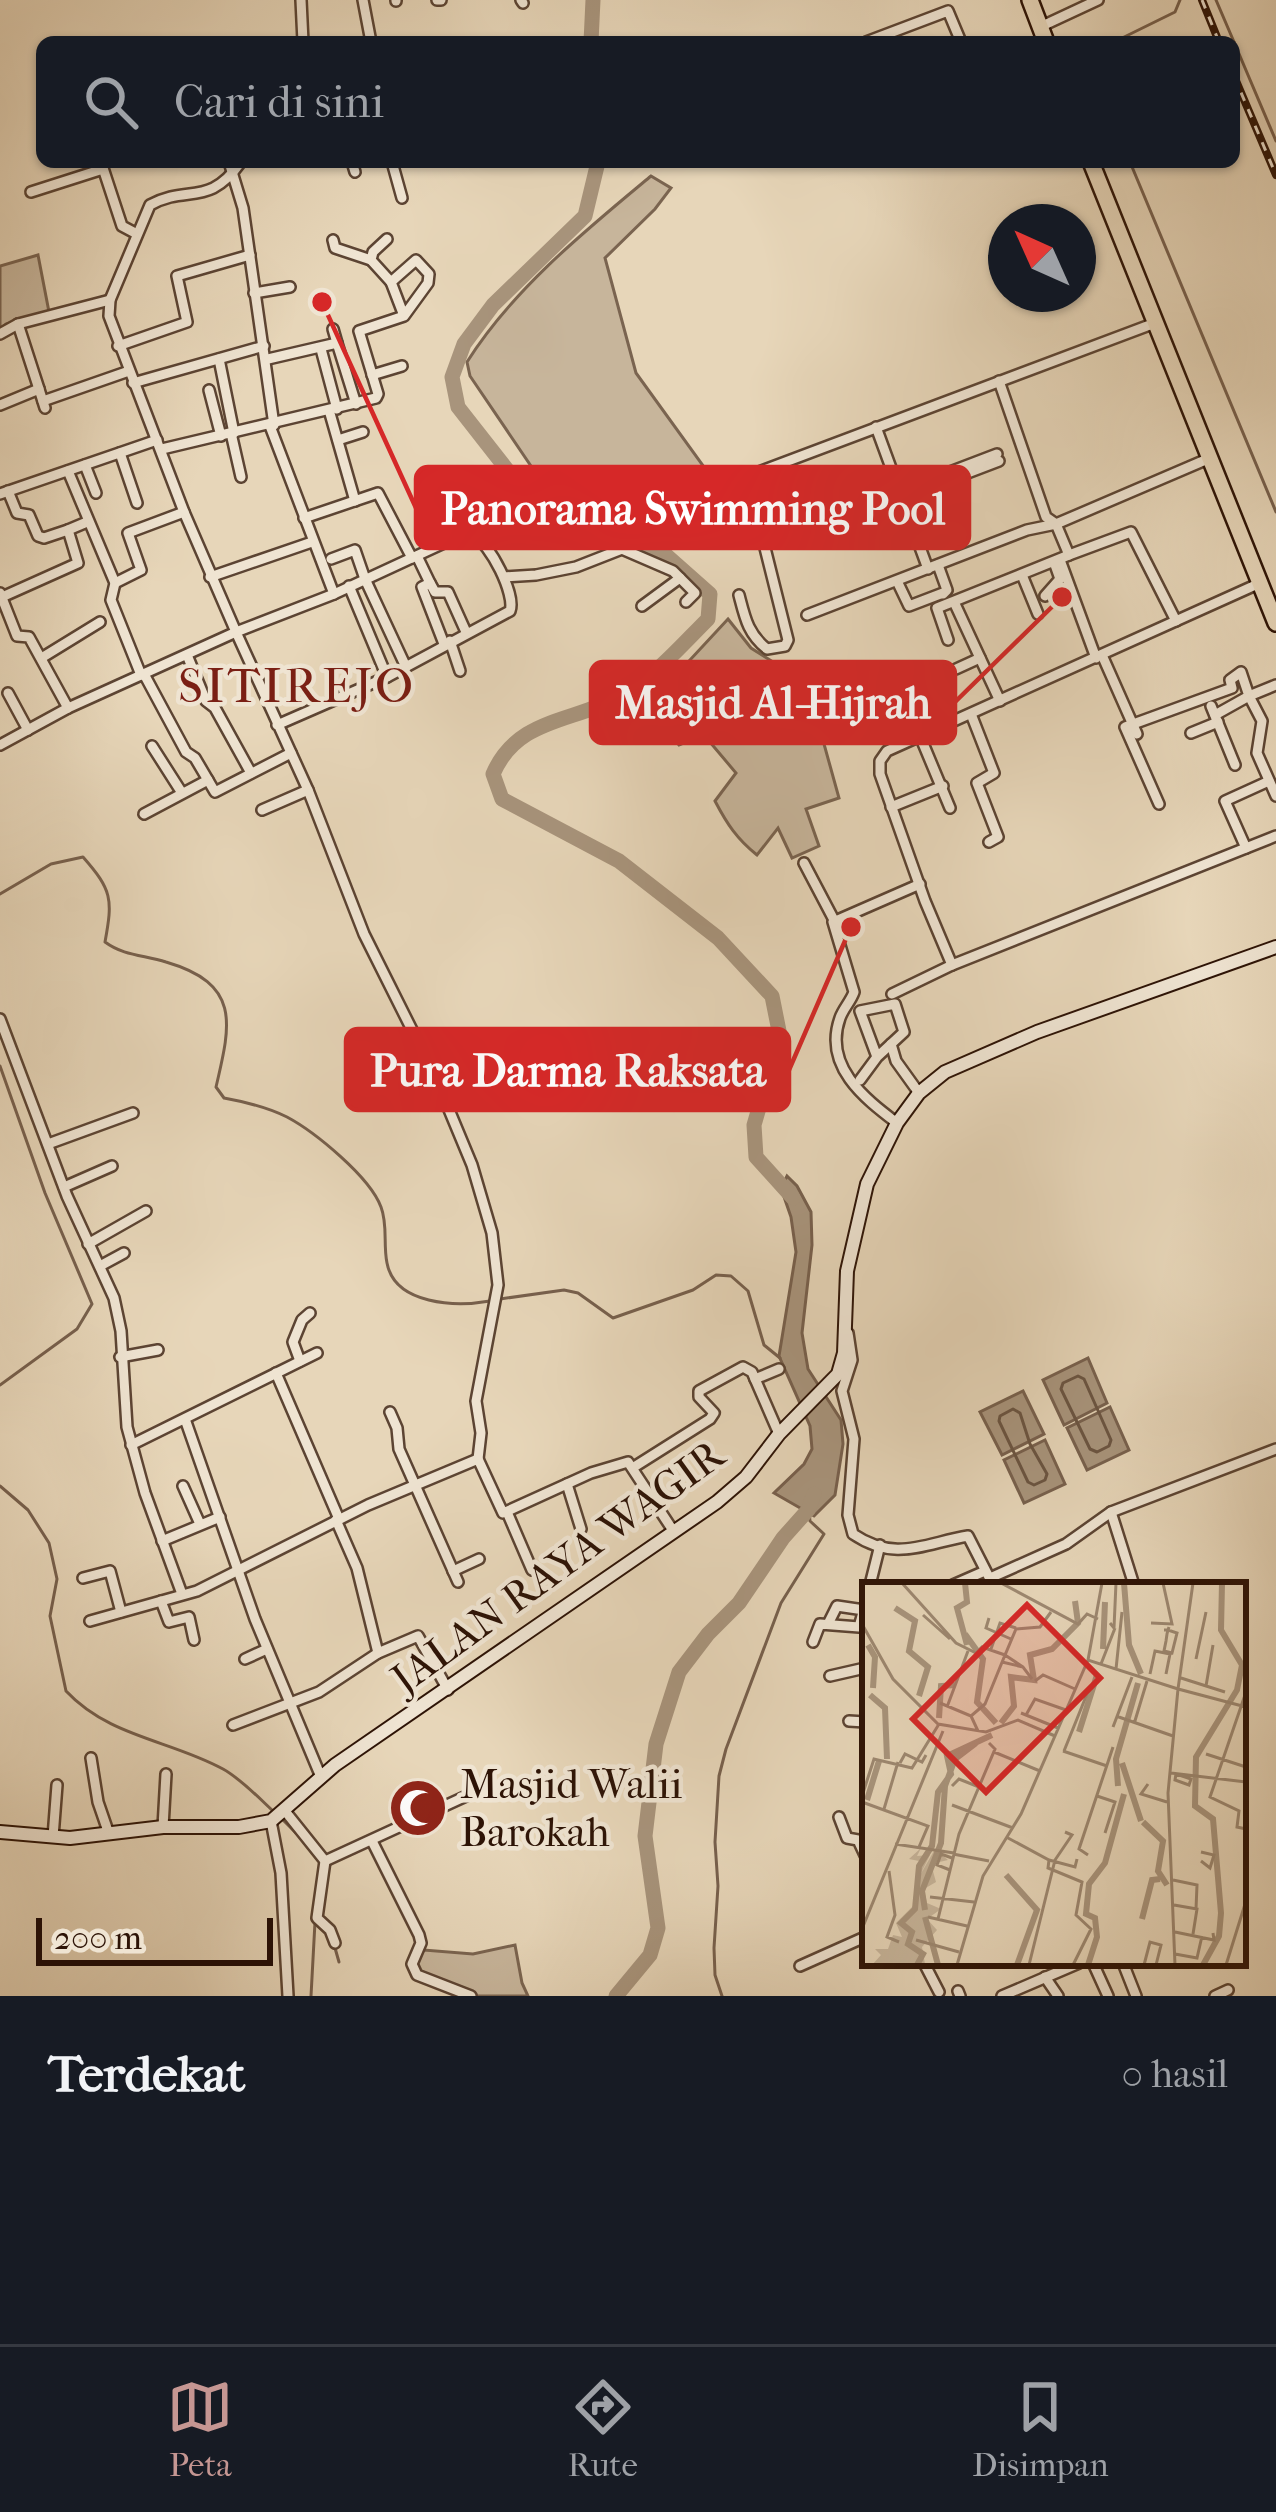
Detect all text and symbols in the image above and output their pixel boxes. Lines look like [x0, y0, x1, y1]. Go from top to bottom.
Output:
search box [36, 36, 1240, 168]
icon: search [78, 69, 144, 135]
text: Cari di sini [174, 76, 384, 129]
north arrow [988, 204, 1096, 312]
callout: Panorama Swimming Pool [416, 467, 969, 548]
text: Panorama Swimming Pool [441, 483, 946, 536]
district label: SITIREJO [178, 658, 416, 714]
callout: Masjid Al-Hijrah [591, 662, 955, 743]
text: Masjid Al-Hijrah [615, 677, 932, 730]
callout: Pura Darma Raksata [346, 1029, 789, 1110]
text: Pura Darma Raksata [370, 1045, 767, 1098]
street label: JALAN RAYA WAGIR [380, 1429, 735, 1706]
inset map [862, 1582, 1246, 1966]
place label: Masjid Walii Barokah [460, 1760, 682, 1857]
mosque icon: Masjid Walii Barokah [387, 1777, 449, 1839]
scale bar [36, 1912, 273, 1965]
text: 200 m [54, 1919, 142, 1958]
text: Terdekat [48, 2044, 245, 2104]
text: 0 hasil [1121, 2051, 1228, 2097]
tab: Peta [167, 2374, 233, 2485]
tab: Rute [568, 2374, 638, 2485]
tab: Disimpan [972, 2374, 1109, 2485]

